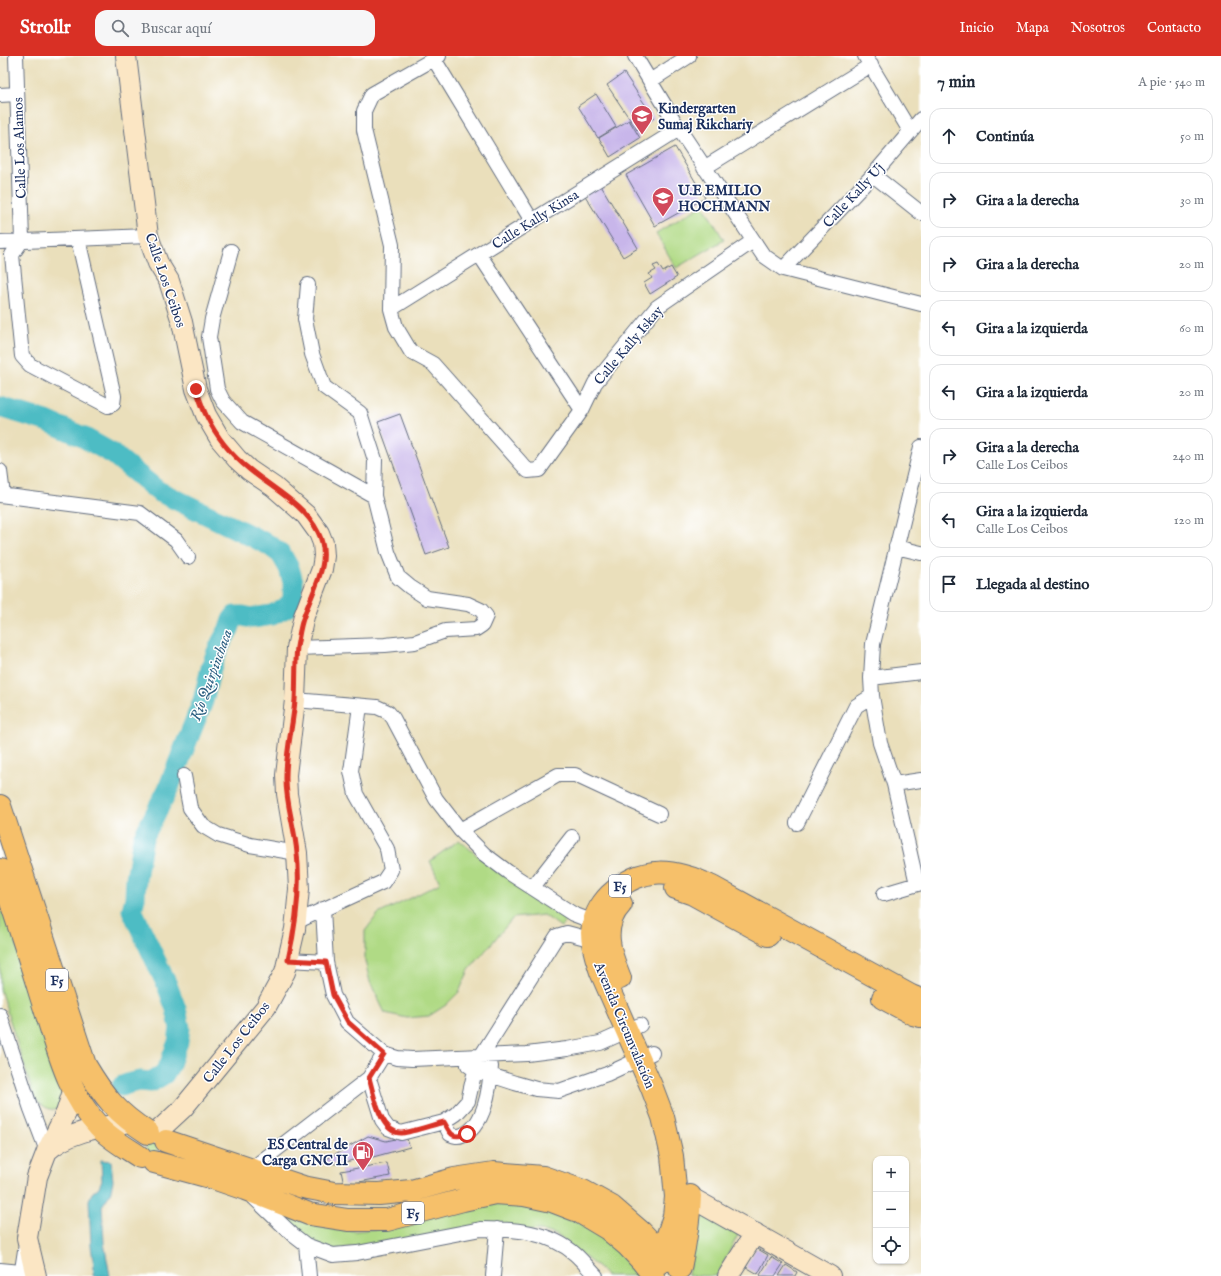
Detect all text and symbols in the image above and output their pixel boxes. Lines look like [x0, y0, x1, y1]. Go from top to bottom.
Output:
search box [95, 10, 375, 46]
text: Strollr [20, 16, 71, 40]
icon: search [109, 17, 131, 39]
text: Buscar aquí [141, 19, 211, 38]
text: Inicio [959, 19, 994, 37]
text: Mapa [1016, 19, 1049, 37]
text: Nosotros [1071, 19, 1125, 37]
text: Contacto [1147, 19, 1201, 37]
text: 7 min [937, 72, 975, 93]
text: A pie · 540 m [1138, 74, 1205, 91]
street label: Calle Los Alamos [9, 97, 31, 199]
place label: Kindergarten Sumaj Rikchariy [658, 100, 754, 134]
school or university icon: Kindergarten Sumaj Rikchariy [629, 103, 655, 136]
icon: ahead [938, 125, 960, 147]
text: Continúa [976, 127, 1034, 146]
text: 50 m [1180, 128, 1204, 145]
street label: Calle Kally Uj [819, 160, 888, 232]
place label: U.E EMILIO HOCHMANN [677, 182, 770, 216]
street label: Calle Kally Kinsa [489, 185, 583, 254]
school or university icon: U.E EMILIO HOCHMANN [650, 185, 676, 218]
icon: right [938, 189, 960, 211]
text: Gira a la derecha [976, 191, 1079, 210]
text: 30 m [1180, 192, 1204, 209]
street label: Calle Los Ceibos [140, 231, 190, 330]
icon: right [938, 253, 960, 275]
text: Gira a la derecha [976, 255, 1079, 274]
text: 20 m [1179, 256, 1204, 273]
street label: Calle Kally Iskay [590, 302, 667, 389]
icon: left [938, 317, 960, 339]
text: Gira a la izquierda [976, 319, 1088, 338]
text: 60 m [1179, 320, 1204, 337]
route end [187, 380, 205, 398]
icon: left [938, 381, 960, 403]
text: Gira a la izquierda [976, 383, 1088, 402]
text: 20 m [1179, 384, 1204, 401]
text: Gira a la derecha [976, 438, 1079, 457]
icon: right [938, 445, 960, 467]
text: 240 m [1172, 448, 1204, 465]
text: Calle Los Ceibos [976, 457, 1068, 474]
text: Gira a la izquierda [976, 502, 1088, 521]
icon: left [938, 509, 960, 531]
text: 120 m [1174, 512, 1204, 529]
text: Calle Los Ceibos [976, 521, 1068, 538]
icon: arrive [938, 573, 960, 595]
text: Llegada al destino [976, 575, 1089, 594]
water label: Río Quirpinchaca [186, 627, 237, 723]
road number: F5 [609, 875, 631, 897]
street label: Avenida Circunvalación [589, 959, 659, 1092]
road number: F5 [46, 969, 68, 991]
street label: Calle Los Ceibos [199, 998, 274, 1087]
route start [458, 1125, 476, 1143]
place label: ES Central de Carga GNC II [262, 1136, 349, 1170]
fuel station icon: ES Central de Carga GNC II [350, 1139, 376, 1172]
map controls [873, 1156, 909, 1264]
button: + [873, 1156, 909, 1192]
button: − [873, 1192, 909, 1228]
road number: F5 [402, 1202, 424, 1224]
button: locate [873, 1228, 909, 1264]

